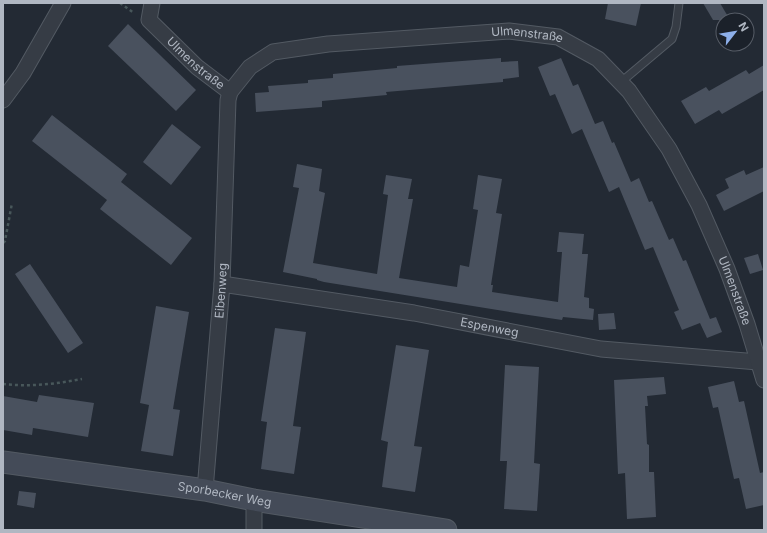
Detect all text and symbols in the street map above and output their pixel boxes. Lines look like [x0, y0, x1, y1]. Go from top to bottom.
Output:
north arrow [715, 12, 755, 52]
text: N [735, 20, 752, 34]
street label: Ulmenstraße [491, 23, 566, 46]
street label: Ulmenstraße [164, 34, 228, 92]
street label: Ulmenstraße [715, 254, 755, 327]
street label: Eibenweg [211, 263, 230, 319]
street label: Espenweg [459, 314, 520, 340]
street label: Sporbecker Weg [177, 478, 273, 510]

